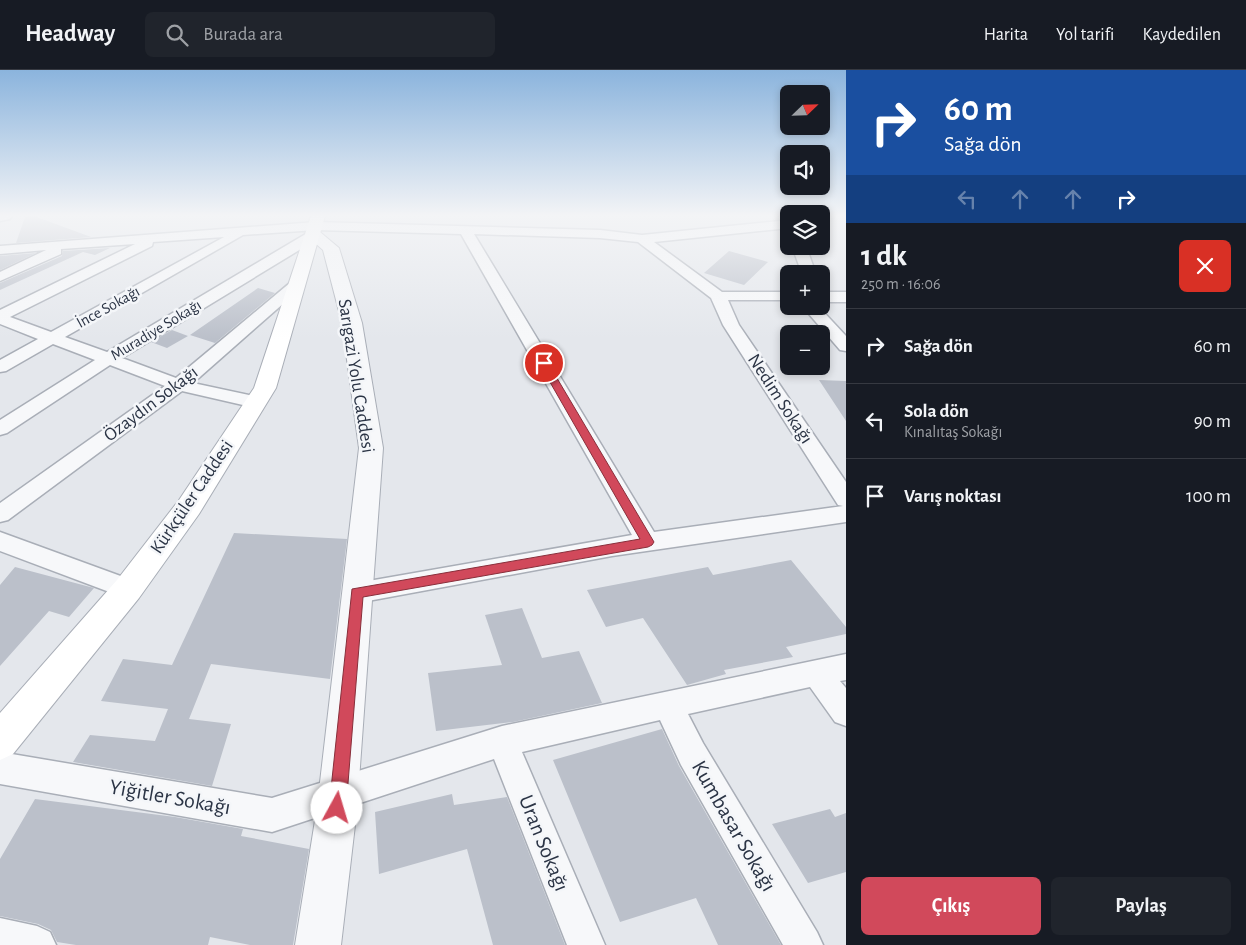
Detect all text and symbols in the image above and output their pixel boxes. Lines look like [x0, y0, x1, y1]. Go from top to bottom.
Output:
search box [145, 12, 495, 57]
icon: search [163, 21, 191, 49]
text: Headway [25, 22, 115, 46]
text: Burada ara [203, 25, 283, 44]
text: Harita [984, 26, 1028, 44]
text: Yol tarifi [1056, 26, 1114, 44]
text: Kaydedilen [1142, 26, 1221, 44]
north arrow [780, 85, 830, 135]
map controls [780, 85, 830, 375]
icon: right [861, 90, 926, 155]
text: 60 m [944, 92, 1013, 127]
text: Sağa dön [944, 133, 1022, 155]
button: sound [780, 145, 830, 195]
icon: left [953, 185, 981, 213]
icon: ahead [1006, 185, 1034, 213]
icon: ahead [1059, 185, 1087, 213]
icon: right [1112, 185, 1140, 213]
button: layers [780, 205, 830, 255]
button: close [1179, 240, 1231, 292]
text: 1 dk [861, 241, 907, 271]
button: + [780, 265, 830, 315]
text: 250 m · 16:06 [861, 276, 940, 292]
street label: İnce Sokağı [73, 281, 142, 331]
street label: Muradiye Sokağı [108, 297, 205, 364]
street label: Sarıgazi Yolu Caddesi [334, 298, 378, 454]
button: − [780, 325, 830, 375]
icon: right [861, 332, 889, 360]
text: Sağa dön [904, 337, 973, 356]
text: 60 m [1194, 337, 1231, 356]
pin [523, 342, 565, 384]
icon: arrive [530, 349, 558, 377]
street label: Nedim Sokağı [744, 351, 816, 447]
street label: Özaydın Sokağı [100, 362, 202, 445]
text: Sola dön [904, 402, 969, 421]
icon: left [861, 407, 889, 435]
text: 90 m [1194, 412, 1231, 431]
text: Kınalıtaş Sokağı [904, 424, 1002, 440]
street label: Kürkçüler Caddesi [147, 437, 237, 557]
icon: arrive [861, 482, 889, 510]
text: Varış noktası [904, 487, 1002, 506]
text: 100 m [1186, 487, 1231, 506]
street label: Kumbasar Sokağı [688, 757, 780, 895]
street label: Yiğitler Sokağı [108, 776, 232, 818]
position arrow [310, 781, 362, 833]
street label: Uran Sokağı [515, 792, 573, 894]
button: Çıkış [861, 877, 1041, 935]
button: Paylaş [1051, 877, 1231, 935]

